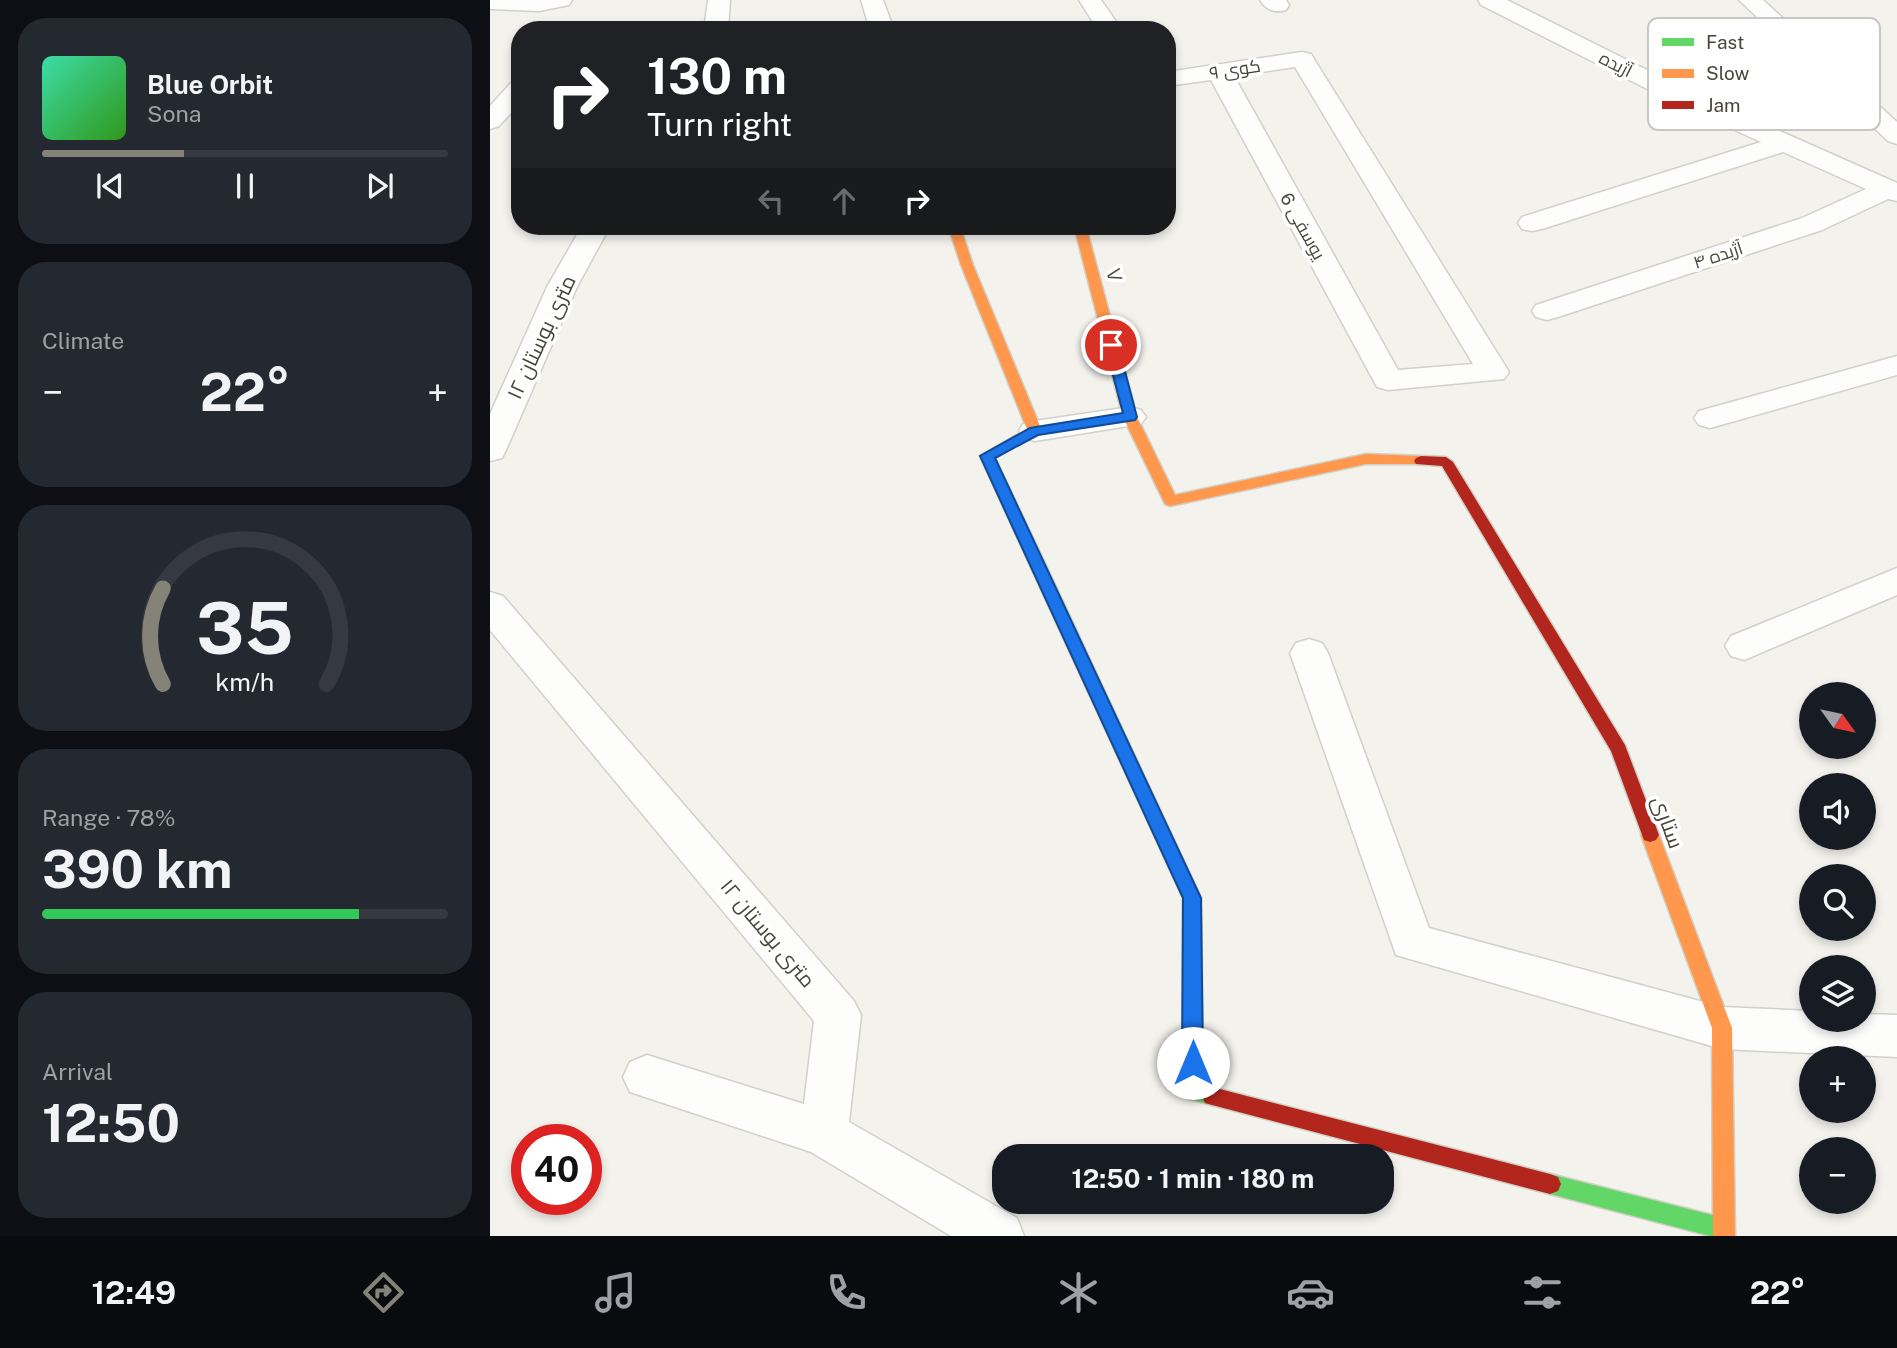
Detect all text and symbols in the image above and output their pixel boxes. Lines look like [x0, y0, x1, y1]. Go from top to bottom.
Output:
legend [1648, 18, 1880, 130]
text: Fast [1706, 31, 1744, 53]
text: 130 m [647, 47, 787, 105]
street label: آژیده [1595, 47, 1636, 82]
icon: right [532, 49, 623, 140]
street label: کوی ۹ [1208, 55, 1262, 84]
text: Slow [1706, 62, 1750, 84]
text: Blue Orbit [147, 69, 273, 100]
text: Jam [1706, 94, 1740, 116]
text: Sona [147, 100, 201, 127]
text: Turn right [647, 106, 792, 143]
icon: previous [91, 167, 129, 205]
icon: pause [226, 167, 264, 205]
icon: next [361, 167, 399, 205]
icon: left [752, 182, 790, 220]
icon: ahead [825, 182, 863, 220]
icon: right [898, 182, 936, 220]
street label: یوسفی 6 [1275, 189, 1330, 264]
street label: ۴ آژیده [1691, 237, 1746, 274]
street label: ۷ [1101, 265, 1129, 285]
street label: ۱۲ متری بوستان [501, 271, 582, 403]
pin [1081, 315, 1141, 375]
icon: arrive [1092, 326, 1130, 364]
text: Climate [42, 327, 124, 354]
text: 22° [200, 362, 290, 423]
text: − [42, 370, 63, 415]
text: + [427, 370, 448, 415]
text: 35 [196, 585, 294, 670]
text: km/h [216, 667, 274, 697]
north arrow [1799, 682, 1876, 760]
map controls [1799, 682, 1876, 1214]
button: sound [1799, 773, 1876, 850]
street label: ستاری [1646, 792, 1689, 852]
text: Range · 78% [42, 804, 175, 831]
text: 390 km [42, 839, 232, 900]
button: search [1799, 864, 1876, 941]
street label: ۱۲ متری بوستان [715, 874, 821, 993]
button: layers [1799, 955, 1876, 1032]
position arrow [1156, 1026, 1230, 1100]
button: + [1799, 1046, 1876, 1123]
text: Arrival [42, 1058, 113, 1085]
text: 12:50 [42, 1093, 180, 1154]
speed limit sign: 40 [511, 1124, 602, 1215]
button: − [1799, 1137, 1876, 1214]
text: 12:50 · 1 min · 180 m [1072, 1163, 1314, 1194]
icon: directions [359, 1268, 408, 1317]
icon: music [591, 1268, 640, 1317]
icon: phone [822, 1268, 871, 1317]
icon: climate [1054, 1268, 1103, 1317]
icon: car [1286, 1268, 1335, 1317]
icon: filters [1518, 1268, 1567, 1317]
text: 12:49 [91, 1274, 176, 1311]
text: 22° [1750, 1274, 1806, 1311]

